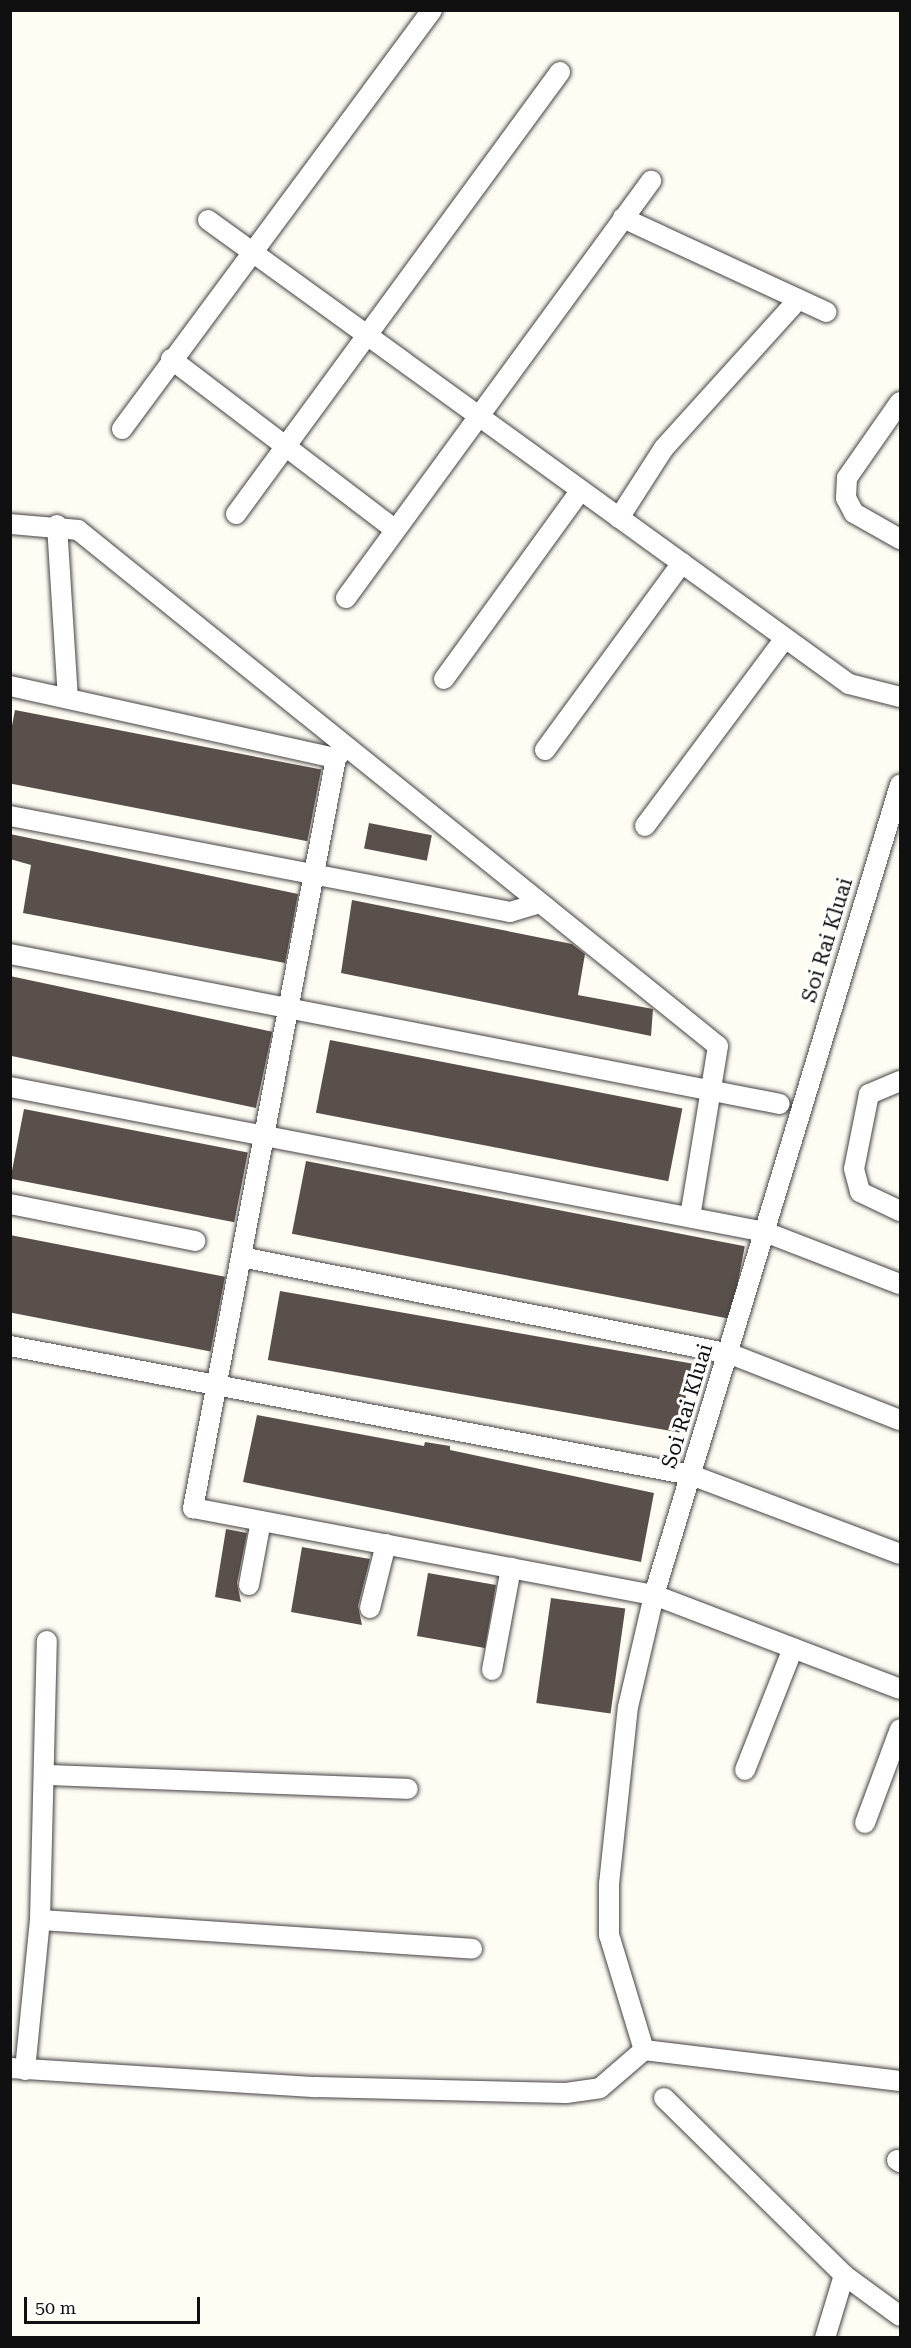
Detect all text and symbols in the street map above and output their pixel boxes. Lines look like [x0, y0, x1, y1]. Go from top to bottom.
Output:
street label: Soi Rai Kluai [796, 875, 858, 1005]
street label: Soi Rai Kluai [656, 1341, 718, 1471]
scale bar [27, 2285, 202, 2323]
text: 50 m [35, 2297, 76, 2318]

